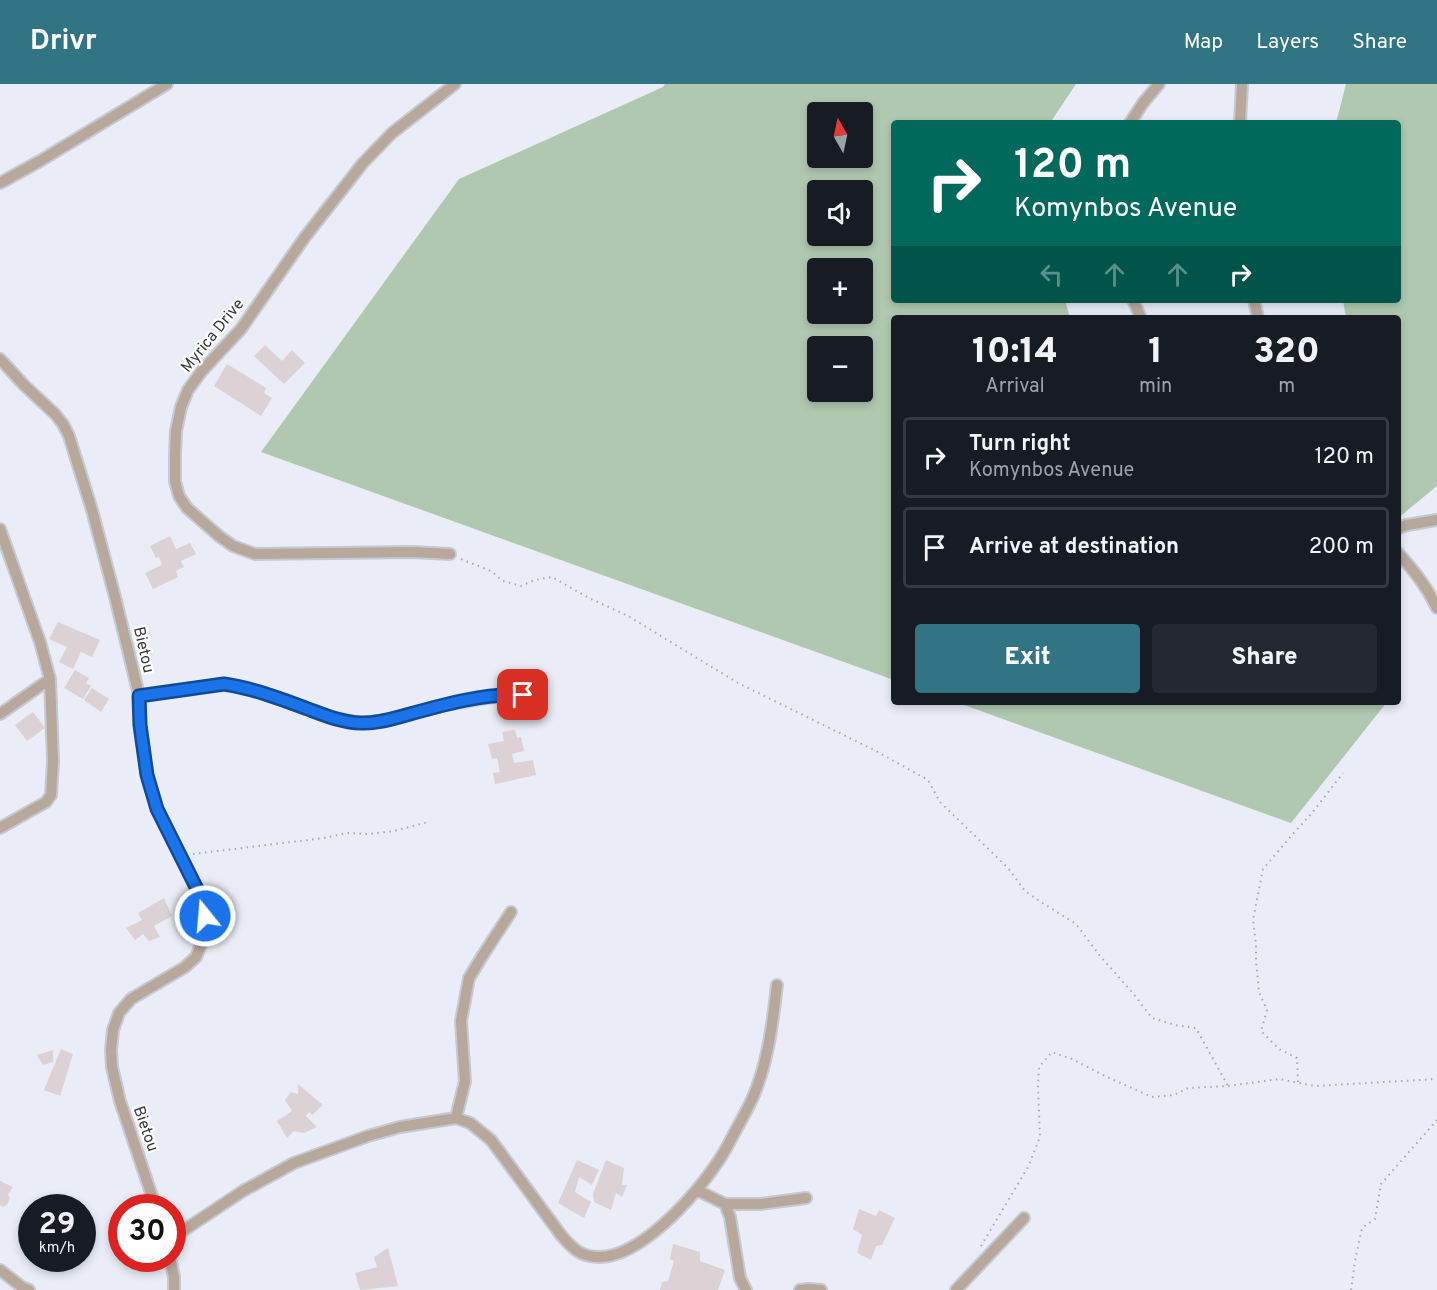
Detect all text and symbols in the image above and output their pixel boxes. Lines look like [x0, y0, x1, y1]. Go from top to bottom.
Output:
text: Drivr [30, 24, 97, 60]
text: Map [1184, 29, 1223, 56]
text: Layers [1256, 29, 1319, 56]
text: Share [1352, 29, 1407, 56]
north arrow [807, 102, 873, 168]
map controls [807, 102, 873, 402]
text: 120 m [1014, 140, 1131, 193]
icon: right [915, 144, 993, 222]
button: sound [807, 180, 873, 246]
text: Komynbos Avenue [1014, 192, 1237, 226]
button: + [807, 258, 873, 324]
icon: left [1035, 258, 1068, 291]
icon: ahead [1098, 258, 1131, 291]
icon: ahead [1161, 258, 1194, 291]
icon: right [1224, 258, 1257, 291]
street label: Myrica Drive [177, 295, 249, 377]
text: 10:14 [972, 330, 1058, 376]
text: 1 [1148, 330, 1163, 376]
text: 320 [1253, 330, 1320, 376]
button: − [807, 336, 873, 402]
text: Arrival [985, 374, 1045, 400]
text: min [1139, 374, 1172, 400]
text: m [1278, 374, 1295, 400]
text: Turn right [969, 431, 1071, 458]
icon: right [918, 441, 951, 474]
text: 120 m [1314, 444, 1374, 471]
text: Komynbos Avenue [969, 458, 1134, 484]
icon: arrive [918, 531, 951, 564]
text: Arrive at destination [969, 534, 1179, 561]
text: 200 m [1309, 534, 1374, 561]
button: Exit [915, 624, 1140, 693]
button: Share [1152, 624, 1377, 693]
street label: Bietou [128, 625, 158, 675]
pin [497, 669, 548, 720]
icon: arrive [506, 678, 539, 711]
position arrow [173, 884, 237, 948]
street label: Bietou [128, 1104, 162, 1154]
speed limit sign: 30 [108, 1194, 186, 1272]
text: 29 [39, 1207, 75, 1244]
text: km/h [39, 1239, 75, 1258]

